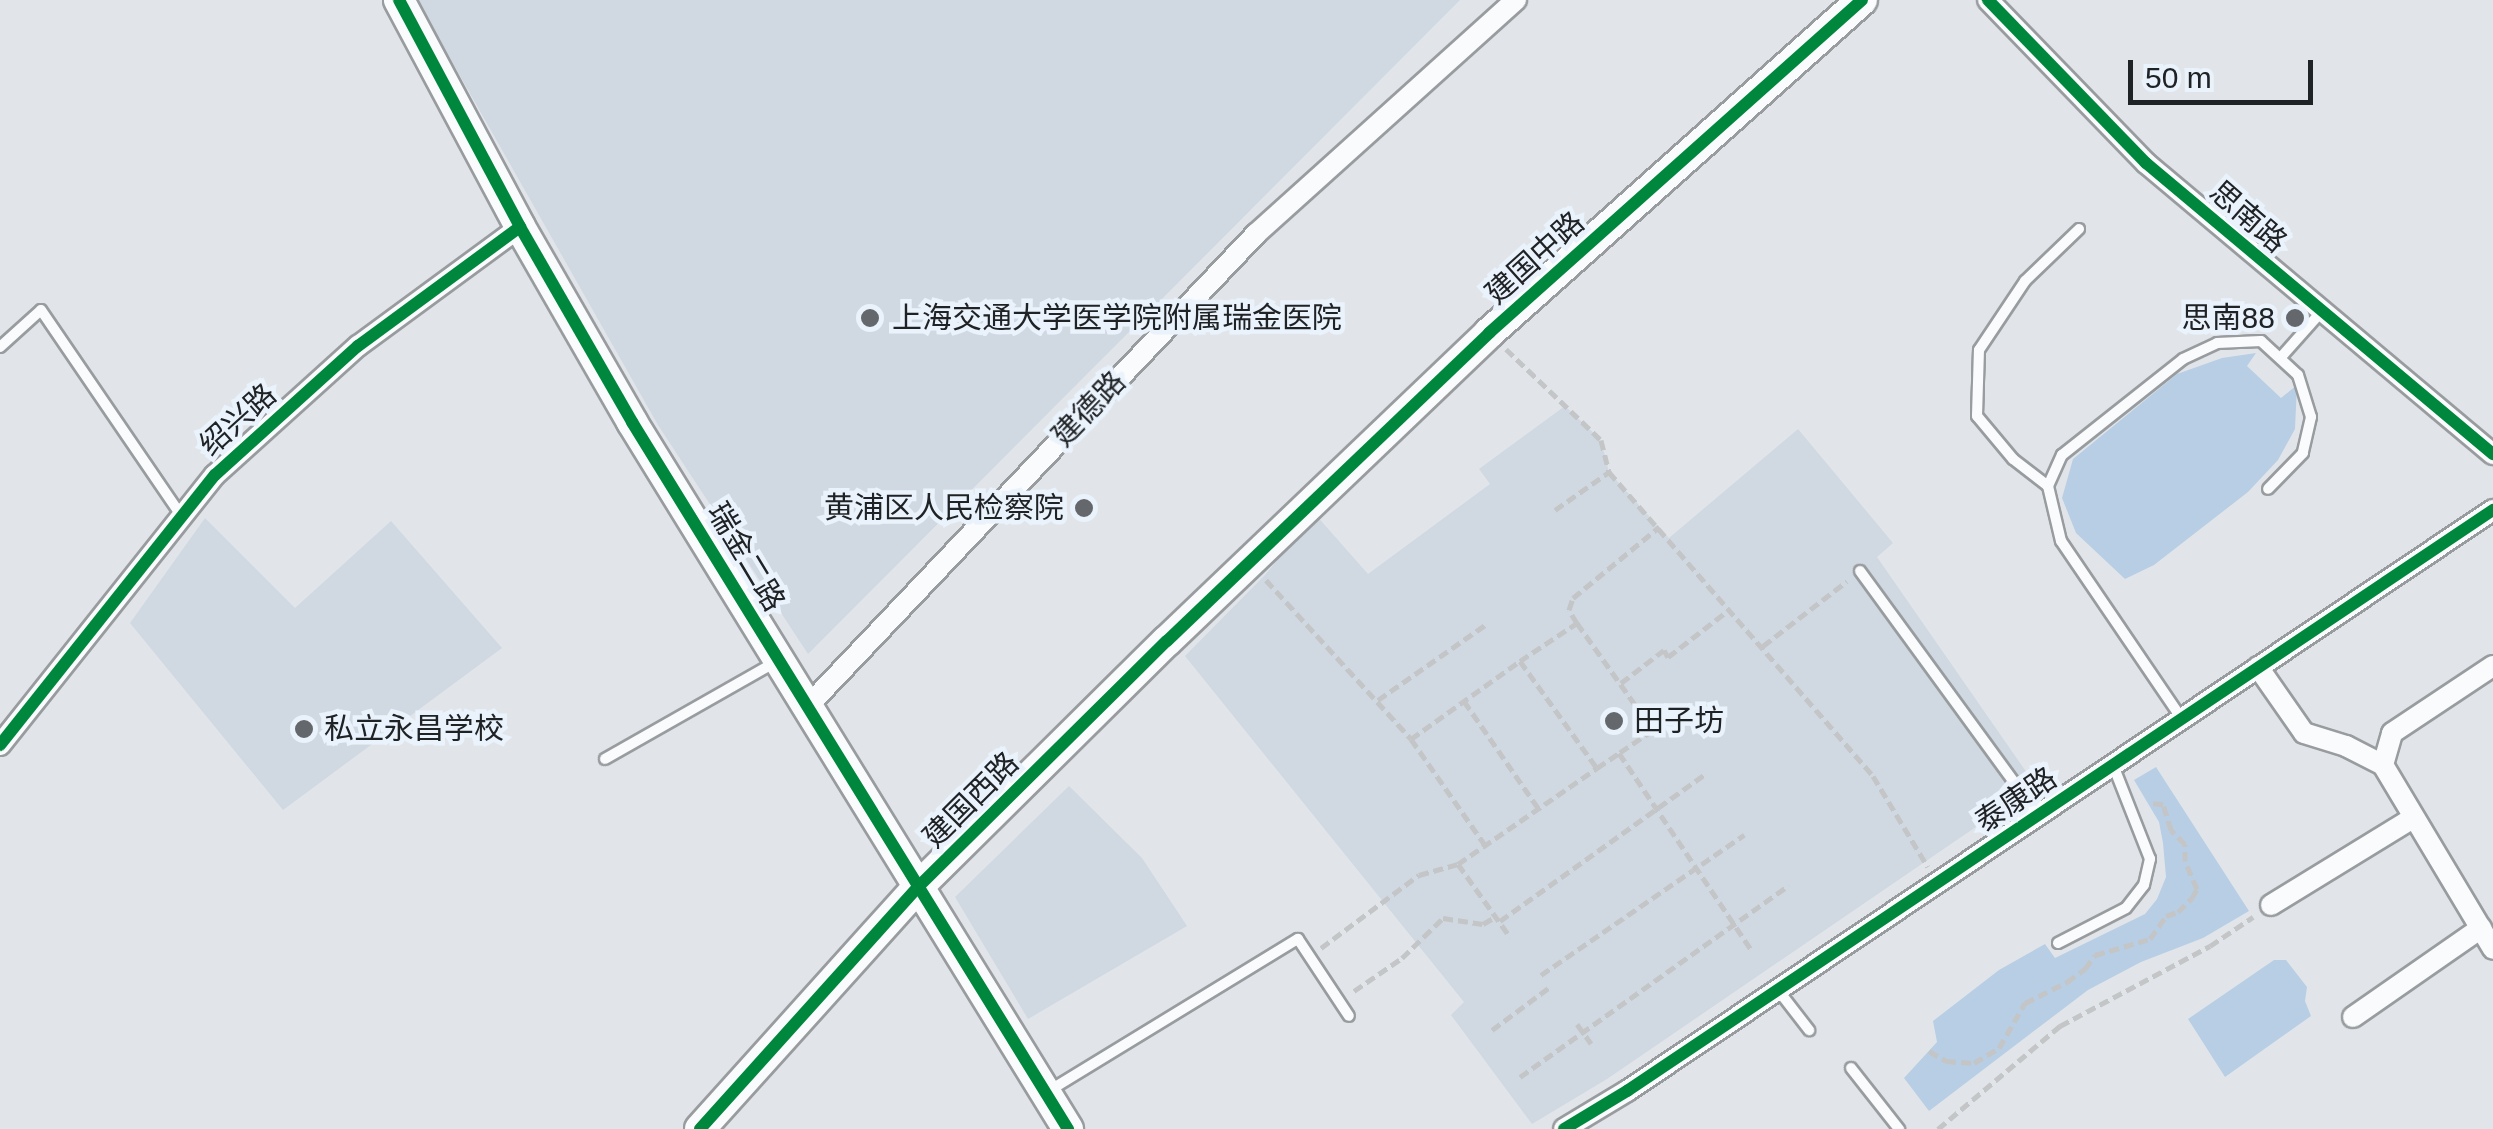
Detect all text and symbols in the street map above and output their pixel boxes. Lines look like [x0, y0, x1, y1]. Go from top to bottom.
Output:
scale bar [2133, 40, 2318, 102]
text: 50 m [2145, 61, 2212, 94]
street label: 思南路 [2202, 174, 2294, 260]
street label: 建国中路 [1478, 204, 1592, 312]
place label: 上海交通大学医学院附属瑞金医院 [892, 300, 1342, 336]
place label: 思南88 [2182, 300, 2275, 336]
marker: 上海交通大学医学院附属瑞金医院 [857, 305, 883, 331]
marker: 思南88 [2284, 307, 2306, 329]
street label: 建德路 [1045, 364, 1133, 454]
street label: 绍兴路 [193, 377, 283, 463]
place label: 黄浦区人民检察院 [824, 490, 1064, 526]
street label: 瑞金二路 [700, 496, 792, 618]
marker: 黄浦区人民检察院 [1073, 497, 1095, 519]
place label: 田子坊 [1634, 703, 1724, 739]
marker: 田子坊 [1603, 710, 1625, 732]
place label: 私立永昌学校 [324, 711, 504, 747]
marker: 私立永昌学校 [293, 718, 315, 740]
street label: 建国西路 [916, 745, 1026, 855]
street label: 泰康路 [1969, 760, 2063, 840]

